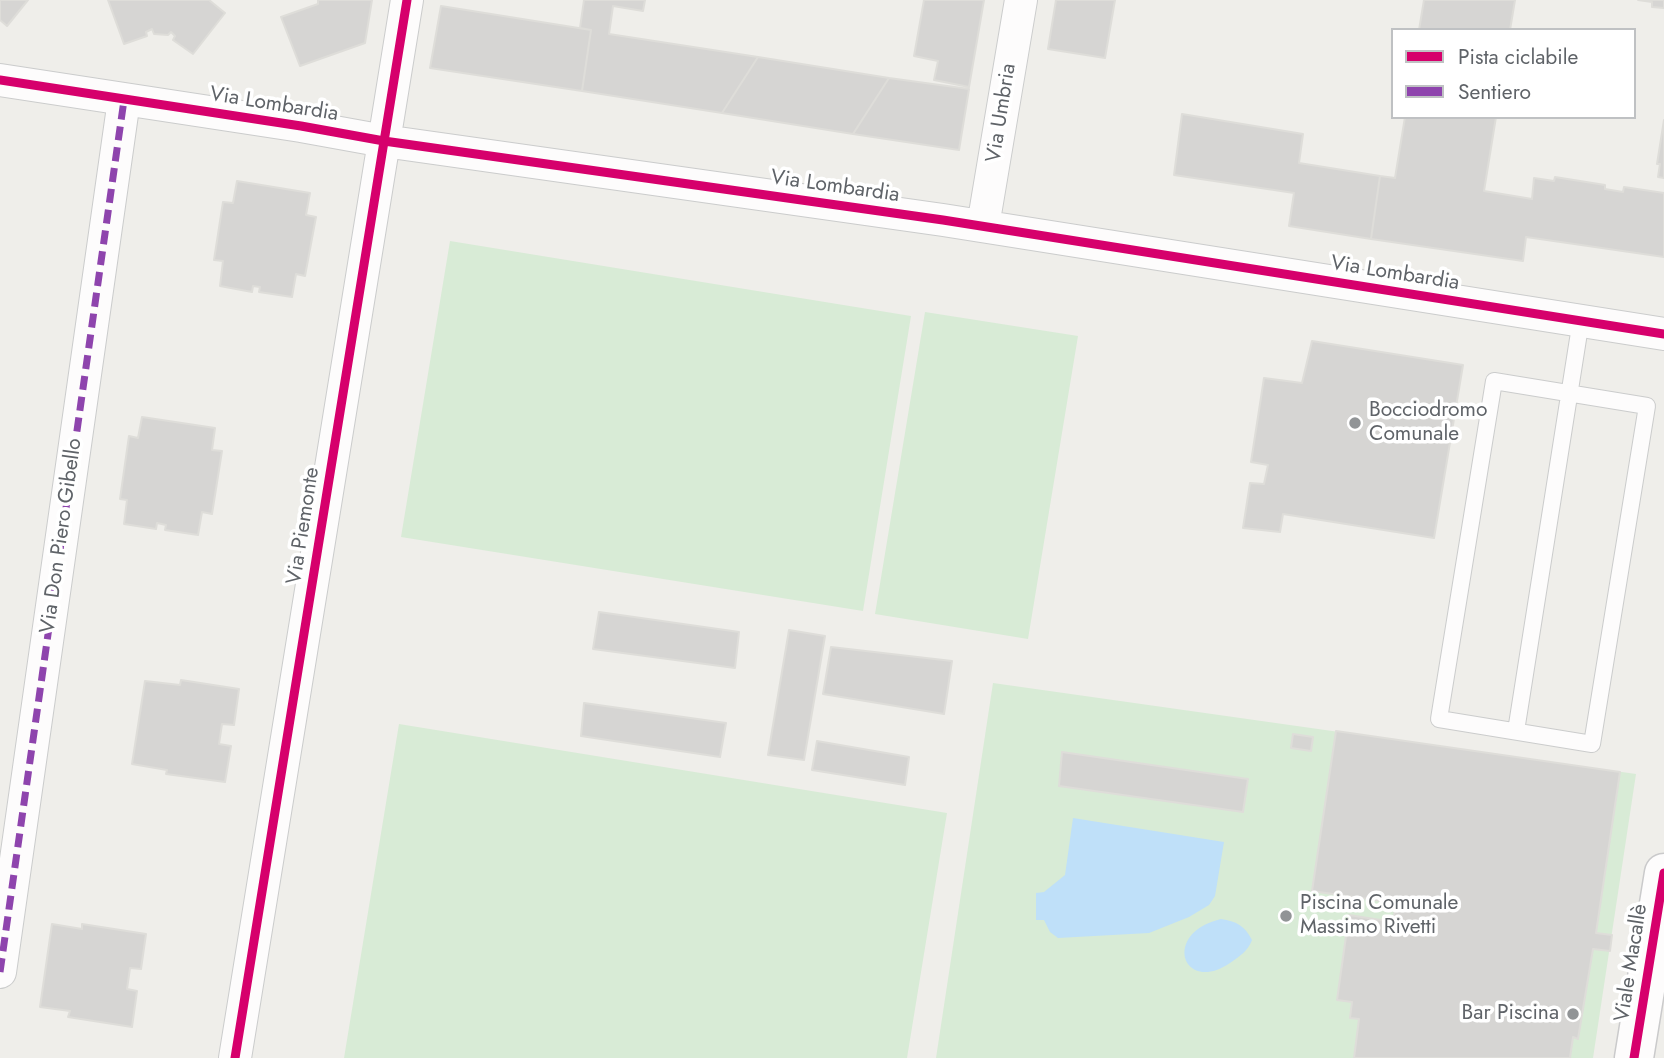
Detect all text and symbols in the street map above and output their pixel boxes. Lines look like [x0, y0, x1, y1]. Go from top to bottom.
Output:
legend [1391, 28, 1636, 119]
text: Pista ciclabile [1458, 42, 1578, 72]
street label: Via Umbria [982, 62, 1022, 164]
text: Sentiero [1458, 77, 1531, 107]
street label: Via Lombardia [208, 82, 340, 128]
street label: Via Lombardia [769, 165, 901, 209]
street label: Via Lombardia [1329, 251, 1461, 297]
place label: Bocciodromo Comunale [1369, 398, 1487, 448]
marker: Bocciodromo Comunale [1347, 415, 1363, 431]
street label: Via Don Piero Gibello [36, 437, 88, 635]
street label: Via Piemonte [282, 466, 326, 586]
place label: Piscina Comunale Massimo Rivetti [1300, 891, 1458, 941]
street label: Viale Macallè [1610, 902, 1654, 1024]
marker: Piscina Comunale Massimo Rivetti [1278, 908, 1294, 924]
place label: Bar Piscina [1462, 1001, 1559, 1027]
marker: Bar Piscina [1565, 1006, 1581, 1022]

